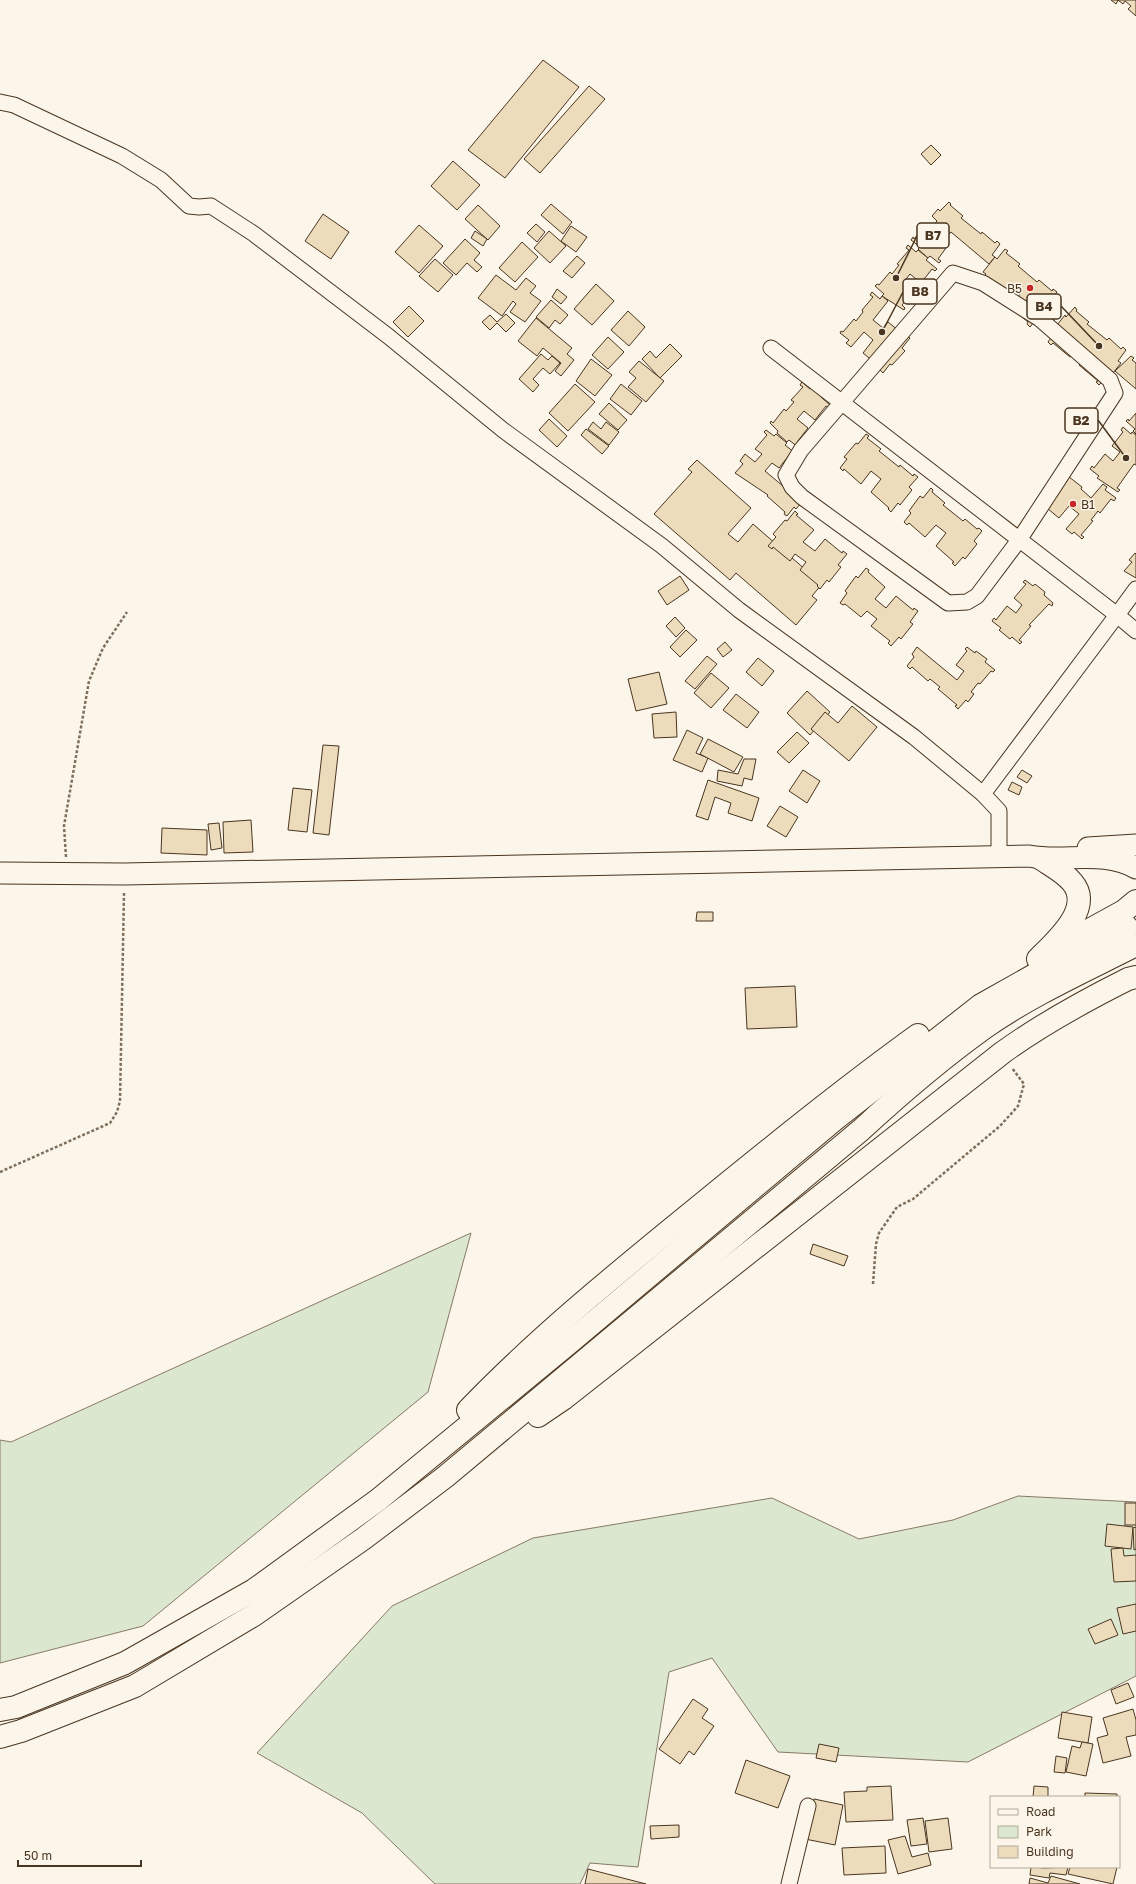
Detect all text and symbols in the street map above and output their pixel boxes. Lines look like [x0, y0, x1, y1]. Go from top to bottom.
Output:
callout: B7 [917, 223, 949, 248]
text: B7 [925, 227, 941, 243]
callout: B8 [903, 279, 937, 304]
place label: B5 [1007, 281, 1022, 296]
text: B8 [911, 283, 929, 299]
marker: B5 [1025, 283, 1035, 293]
callout: B4 [1027, 294, 1061, 319]
text: B4 [1035, 298, 1053, 314]
callout: B2 [1065, 408, 1098, 433]
text: B2 [1072, 412, 1090, 428]
place label: B1 [1081, 497, 1095, 512]
marker: B1 [1068, 499, 1078, 509]
legend [990, 1796, 1120, 1868]
text: Road [1026, 1804, 1055, 1819]
text: Park [1026, 1824, 1052, 1839]
scale bar [18, 1842, 141, 1868]
text: Building [1026, 1844, 1074, 1859]
text: 50 m [24, 1848, 52, 1863]

